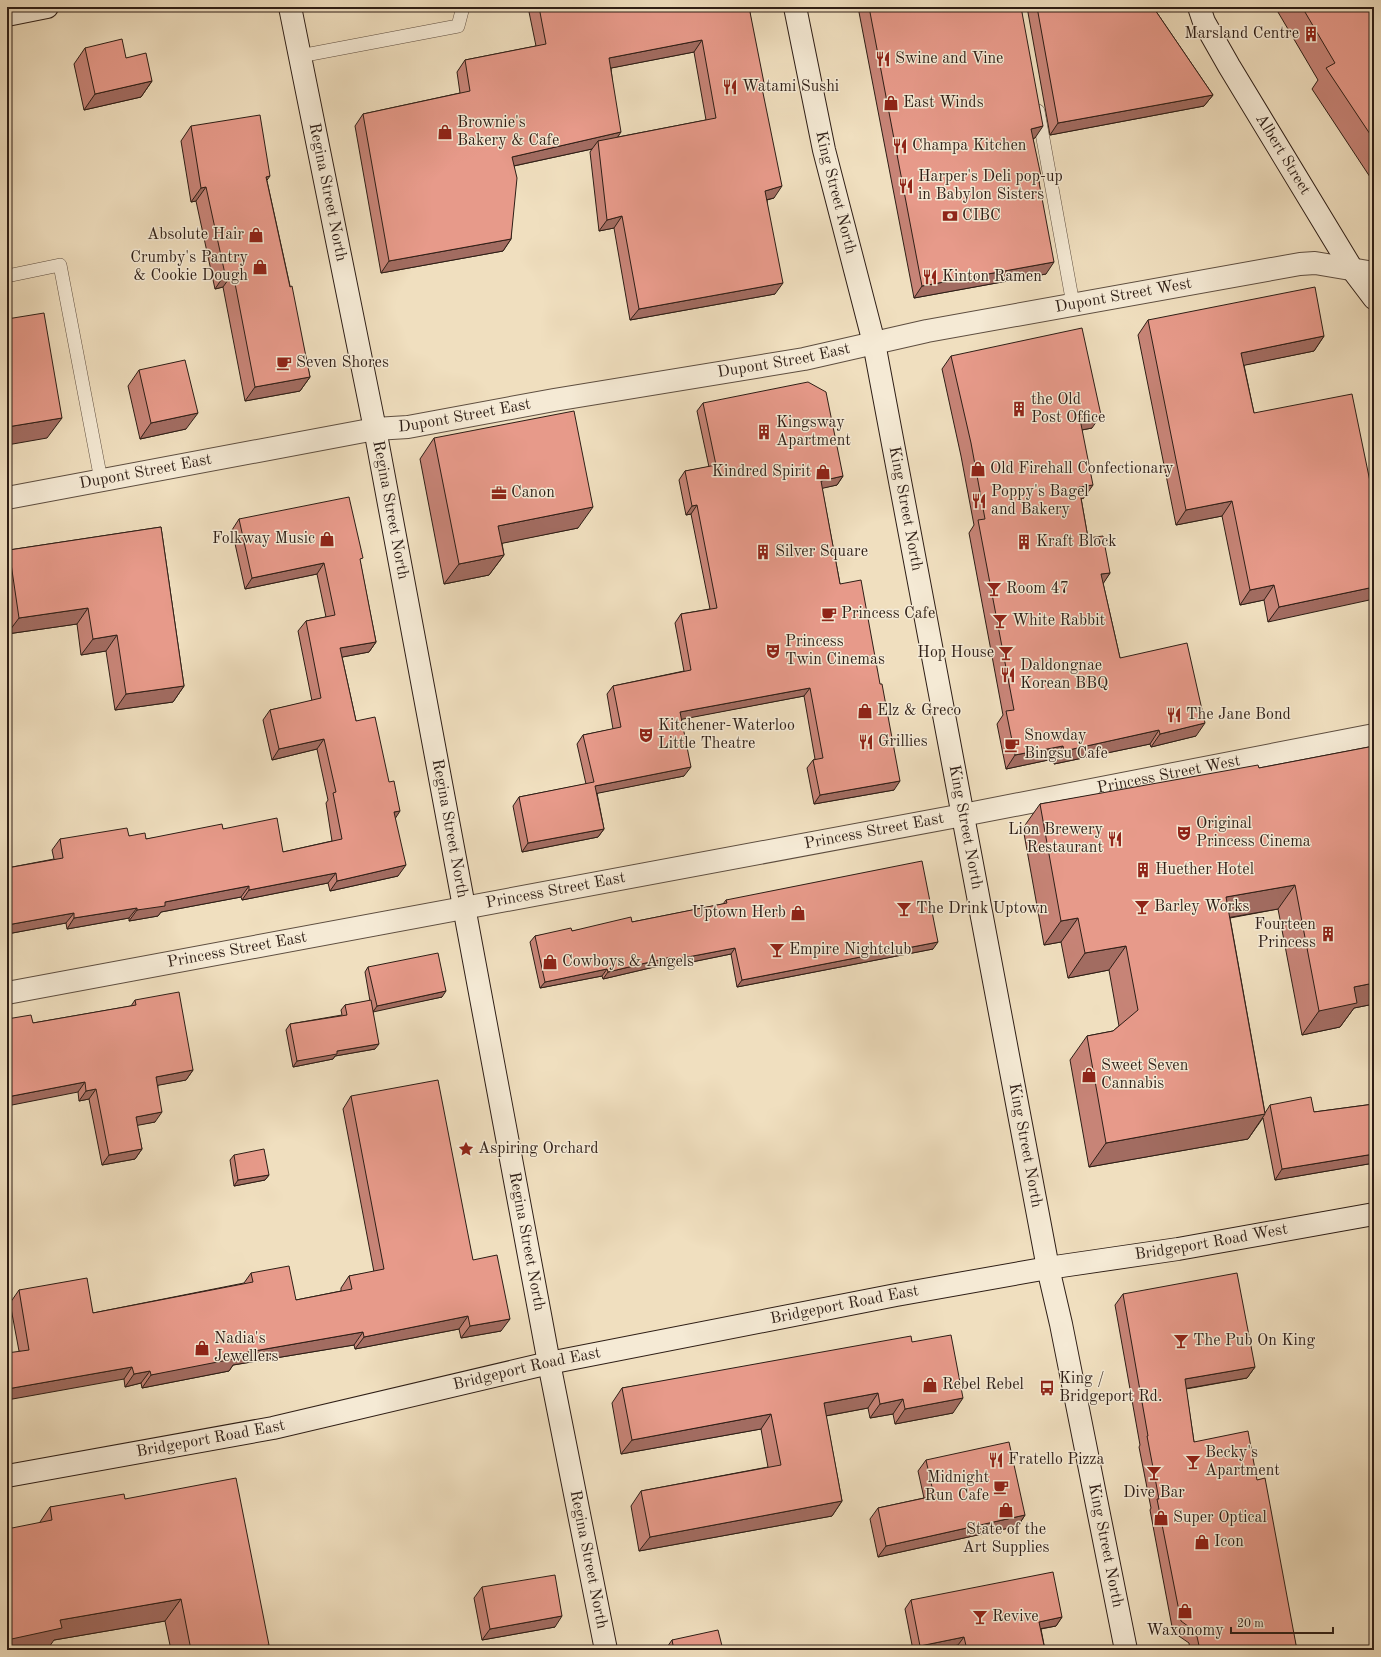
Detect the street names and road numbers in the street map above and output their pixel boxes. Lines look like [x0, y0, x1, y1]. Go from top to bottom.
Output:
street label: Albert Street [1252, 111, 1313, 198]
street label: Regina Street North [306, 122, 349, 263]
street label: King Street North [812, 130, 859, 256]
street label: Dupont Street West [1054, 276, 1193, 316]
street label: Dupont Street East [716, 341, 852, 381]
street label: Dupont Street East [398, 396, 533, 436]
street label: Regina Street North [369, 439, 411, 581]
street label: King Street North [886, 445, 925, 573]
street label: Dupont Street East [78, 452, 214, 492]
street label: Princess Street West [1096, 753, 1242, 797]
street label: Regina Street North [429, 758, 470, 900]
street label: King Street North [946, 764, 985, 891]
street label: Princess Street East [803, 811, 946, 852]
street label: Princess Street East [484, 870, 627, 912]
street label: Princess Street East [166, 929, 309, 971]
street label: King Street North [1005, 1082, 1045, 1209]
street label: Regina Street North [506, 1171, 547, 1313]
street label: Bridgeport Road West [1134, 1222, 1289, 1263]
street label: Bridgeport Road East [769, 1283, 920, 1327]
street label: Bridgeport Road East [451, 1345, 603, 1393]
street label: Bridgeport Road East [135, 1417, 287, 1461]
street label: King Street North [1085, 1482, 1125, 1609]
street label: Regina Street North [566, 1489, 610, 1631]

